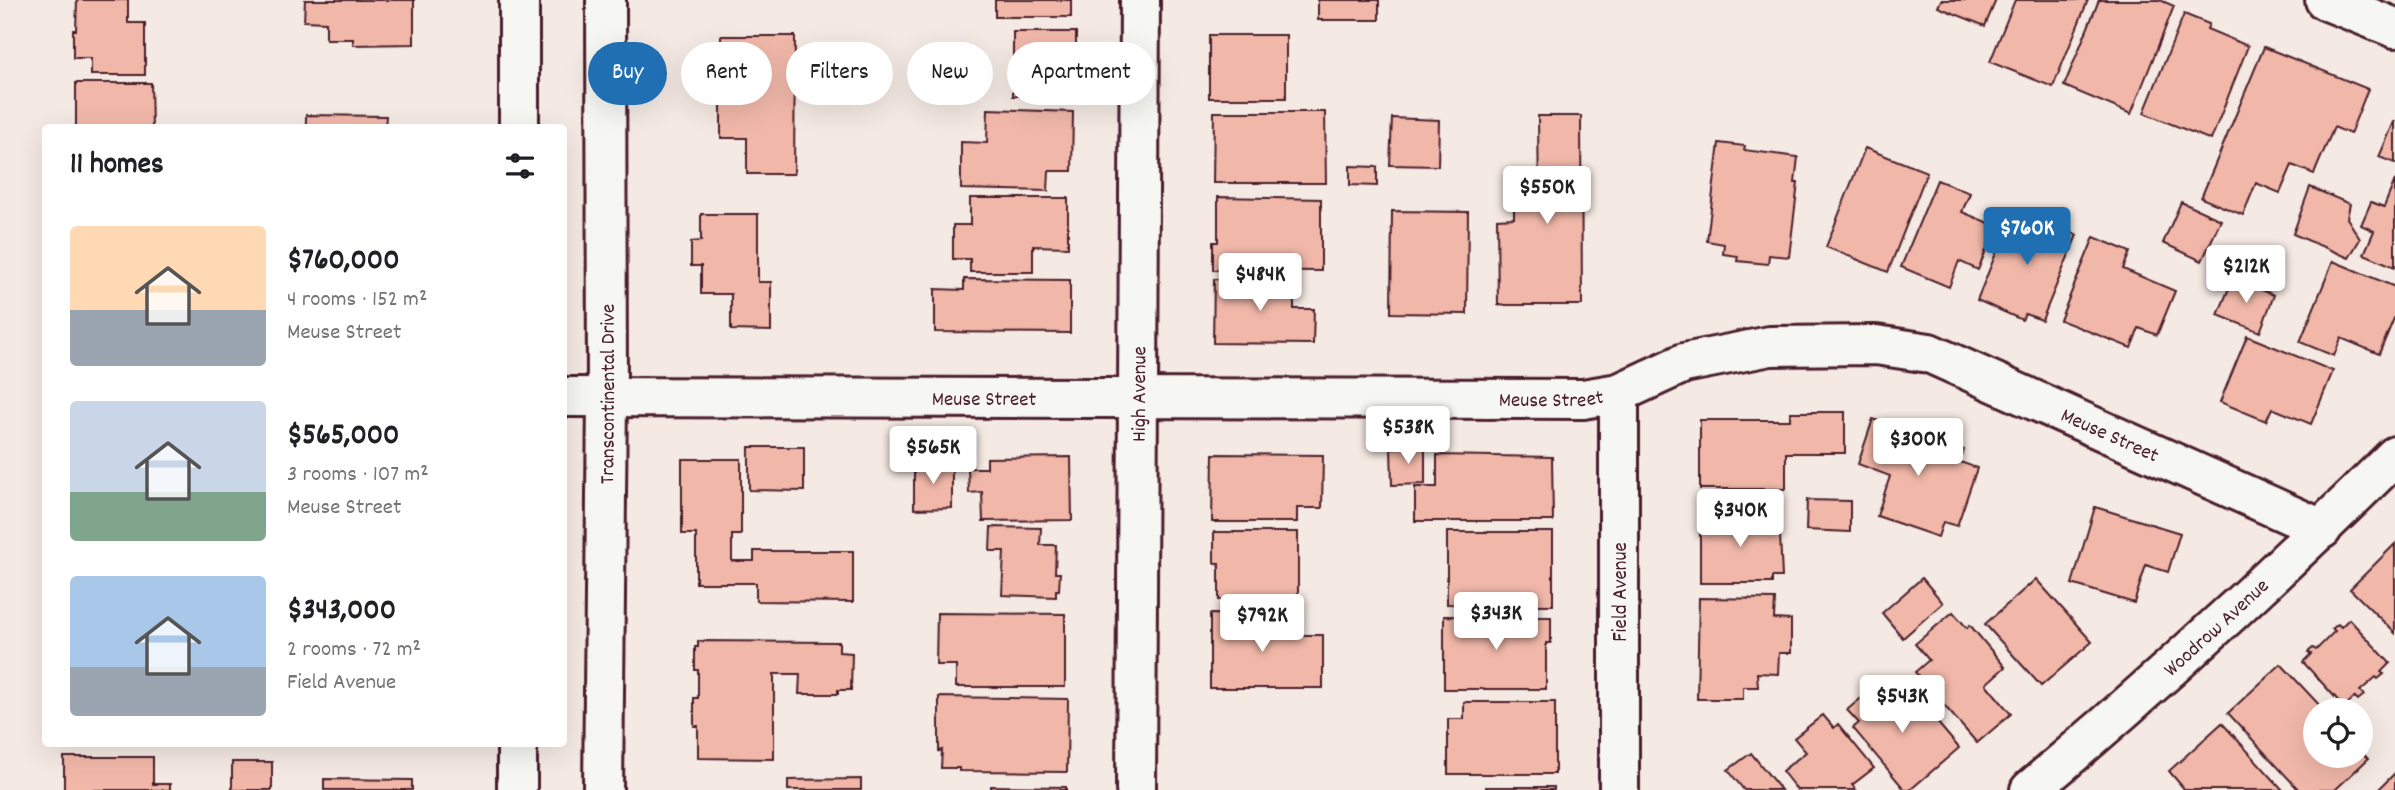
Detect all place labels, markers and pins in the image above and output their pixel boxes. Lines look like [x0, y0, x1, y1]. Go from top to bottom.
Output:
pin: $550K [1498, 166, 1596, 226]
pin: $760K [1978, 208, 2076, 267]
pin: $212K [2197, 246, 2295, 305]
pin: $484K [1211, 254, 1309, 313]
pin: $538K [1359, 406, 1457, 466]
pin: $300K [1869, 419, 1967, 478]
pin: $565K [884, 426, 982, 486]
pin: $340K [1691, 490, 1789, 549]
pin: $343K [1447, 592, 1545, 652]
pin: $792K [1213, 594, 1311, 654]
pin: $543K [1853, 676, 1951, 735]

